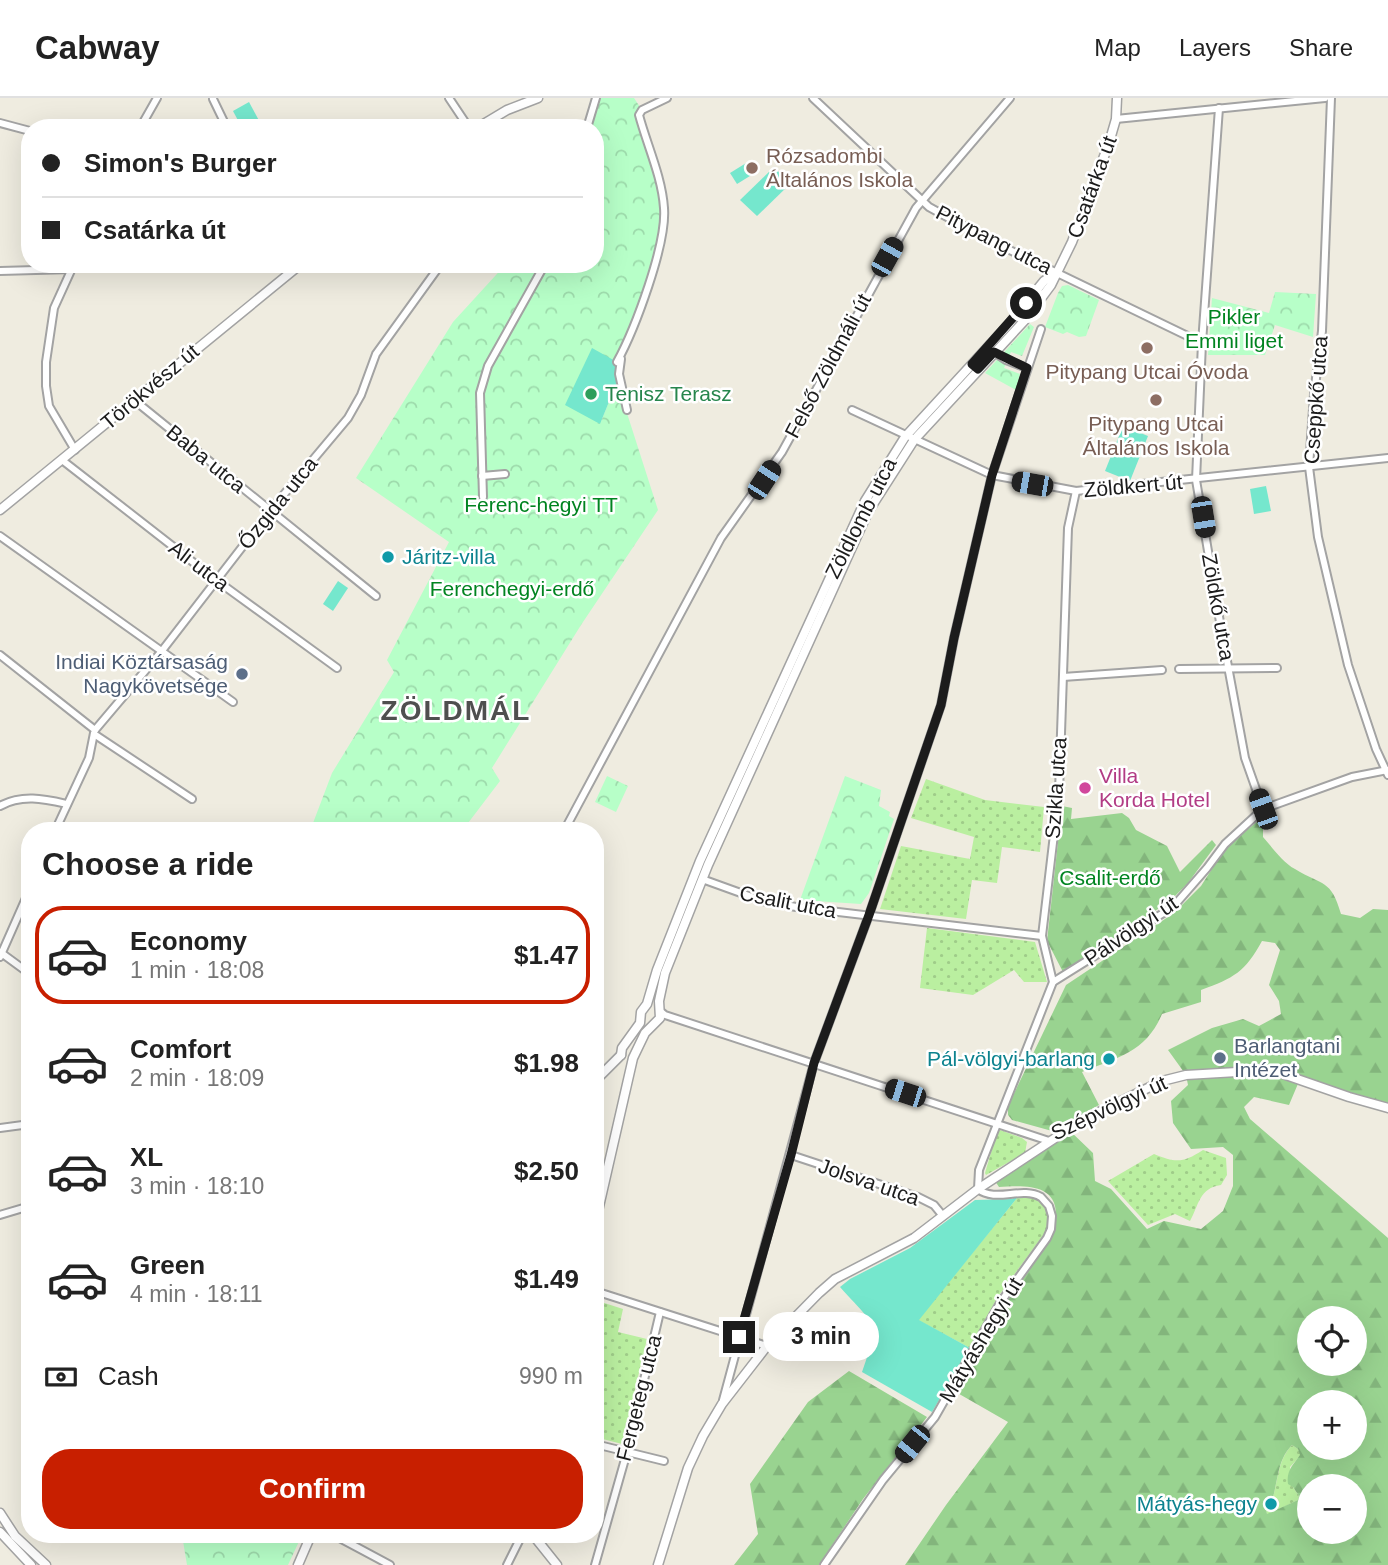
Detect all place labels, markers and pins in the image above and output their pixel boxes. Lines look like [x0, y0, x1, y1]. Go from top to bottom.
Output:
place label: Rózsadombi Általános Iskola [766, 144, 913, 191]
marker: Rózsadombi Általános Iskola [744, 160, 760, 176]
marker: Pitypang Utcai Óvoda [1139, 340, 1155, 356]
place label: Pitypang Utcai Óvoda [1045, 360, 1249, 383]
place label: Tenisz Terasz [605, 382, 732, 405]
marker: Tenisz Terasz [583, 386, 599, 402]
marker: Pitypang Utcai Általános Iskola [1148, 392, 1164, 408]
place label: Pitypang Utcai Általános Iskola [1082, 412, 1230, 459]
place label: Járitz-villa [402, 545, 496, 568]
marker: Járitz-villa [380, 549, 396, 565]
place label: Indiai Köztársaság Nagykövetsége [55, 650, 228, 697]
marker: Indiai Köztársaság Nagykövetsége [234, 666, 250, 682]
place label: Villa Korda Hotel [1099, 764, 1210, 811]
marker: Villa Korda Hotel [1077, 780, 1093, 796]
place label: Barlangtani Intézet [1234, 1034, 1340, 1081]
place label: Pál-völgyi-barlang [927, 1047, 1095, 1070]
marker: Barlangtani Intézet [1212, 1050, 1228, 1066]
marker: Pál-völgyi-barlang [1101, 1051, 1117, 1067]
place label: Mátyás-hegy [1137, 1492, 1257, 1515]
marker: Mátyás-hegy [1263, 1496, 1279, 1512]

